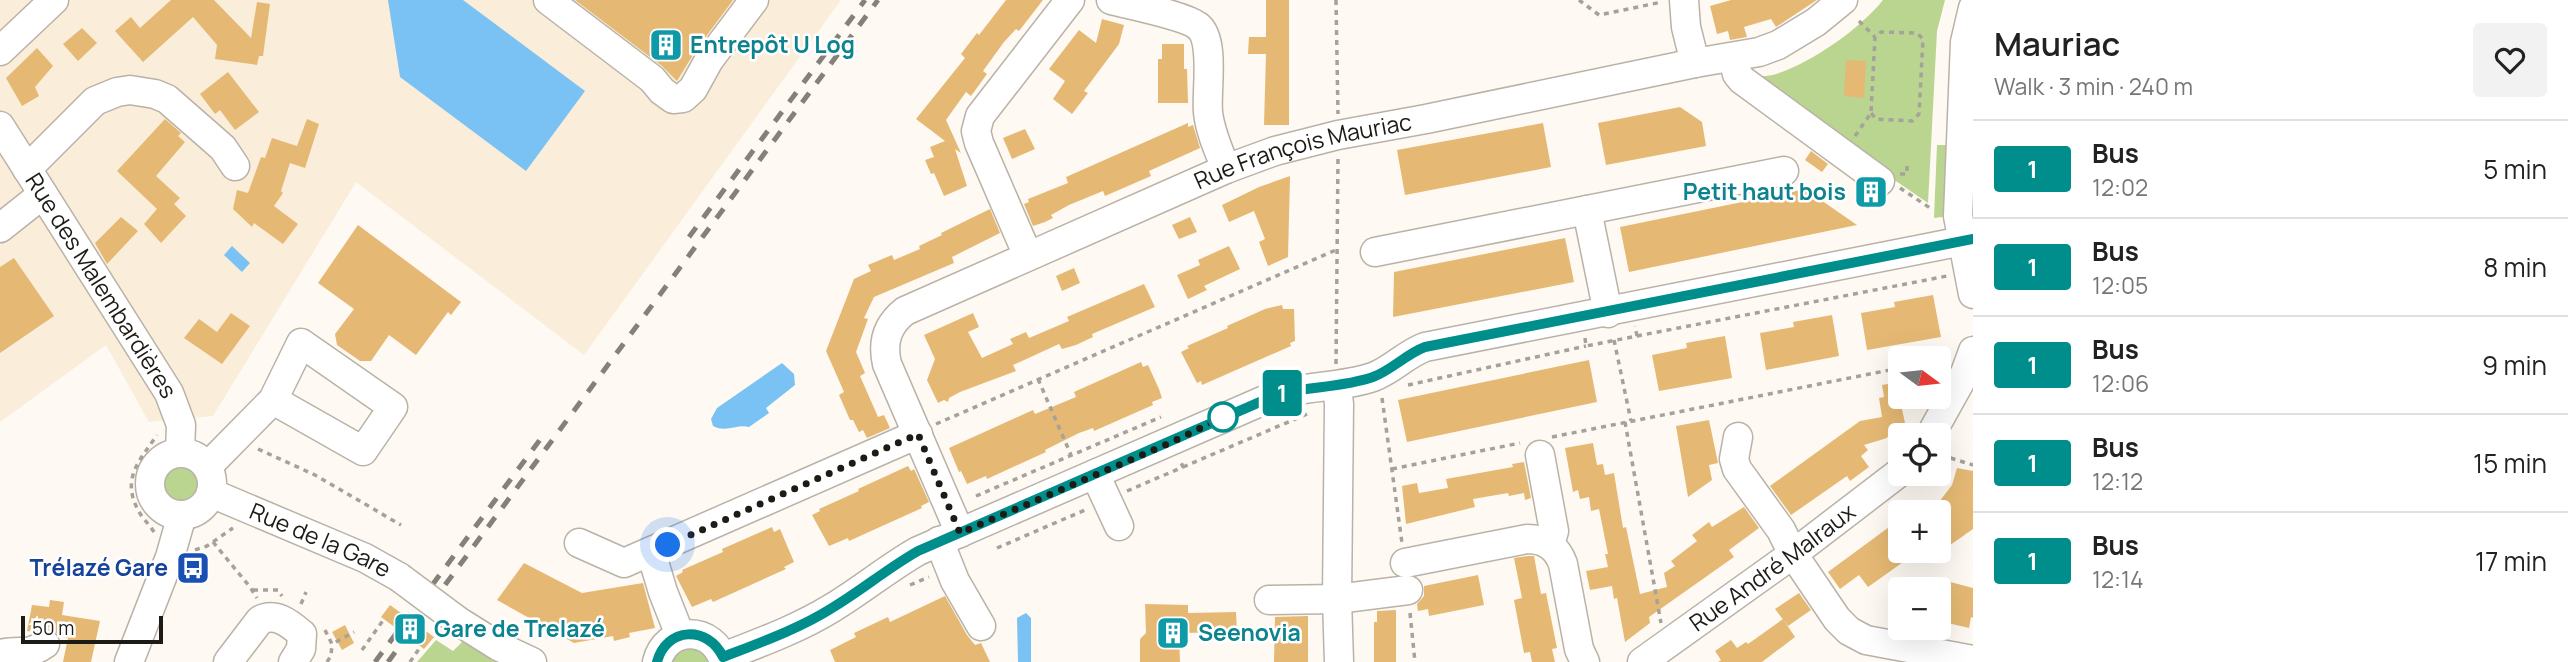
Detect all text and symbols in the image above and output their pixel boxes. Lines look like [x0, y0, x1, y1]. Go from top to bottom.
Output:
text: Mauriac [1994, 21, 2120, 66]
button: heart [2473, 23, 2547, 97]
building icon: Entrepôt U Log [647, 26, 685, 64]
place label: Entrepôt U Log [690, 28, 855, 60]
text: Walk · 3 min · 240 m [1994, 70, 2193, 102]
street label: Rue François Mauriac [1189, 105, 1414, 196]
text: Bus [2092, 135, 2139, 171]
text: 5 min [2483, 151, 2547, 187]
text: 1 [2027, 152, 2038, 185]
street label: Rue des Malembardières [19, 166, 185, 404]
text: 12:02 [2092, 171, 2148, 203]
building icon: Petit haut bois [1852, 173, 1890, 211]
place label: Petit haut bois [1683, 175, 1846, 207]
text: Bus [2092, 233, 2139, 269]
text: 8 min [2483, 249, 2547, 285]
text: 1 [2027, 250, 2038, 283]
text: 12:05 [2092, 269, 2148, 301]
text: Bus [2092, 331, 2139, 367]
north arrow [1888, 346, 1951, 410]
map controls [1888, 346, 1951, 640]
text: 9 min [2482, 347, 2547, 383]
text: 1 [2027, 348, 2038, 381]
text: 12:06 [2092, 367, 2149, 399]
line badge: 1 [1259, 370, 1305, 416]
text: 1 [1277, 376, 1287, 409]
unlabelled marker [1208, 402, 1238, 432]
button: locate [1888, 423, 1951, 486]
text: Bus [2092, 429, 2139, 465]
text: 15 min [2473, 445, 2547, 481]
text: 1 [2027, 446, 2038, 479]
text: 12:12 [2092, 465, 2143, 497]
street label: Rue de la Gare [245, 494, 397, 584]
street label: Rue André Malraux [1682, 495, 1861, 638]
button: + [1888, 500, 1951, 563]
your location [650, 527, 685, 562]
text: Bus [2092, 527, 2139, 563]
text: 17 min [2475, 543, 2547, 579]
text: 1 [2027, 544, 2038, 577]
bus stop icon: Trélazé Gare [174, 549, 212, 587]
place label: Trélazé Gare [30, 551, 168, 583]
text: 12:14 [2092, 563, 2144, 595]
button: − [1888, 577, 1951, 640]
building icon: Gare de Trelazé [391, 610, 429, 648]
place label: Gare de Trelazé [434, 612, 605, 644]
scale bar [21, 613, 163, 645]
building icon: Seenovia [1154, 614, 1192, 652]
text: 50 m [32, 615, 74, 641]
place label: Seenovia [1198, 616, 1301, 648]

